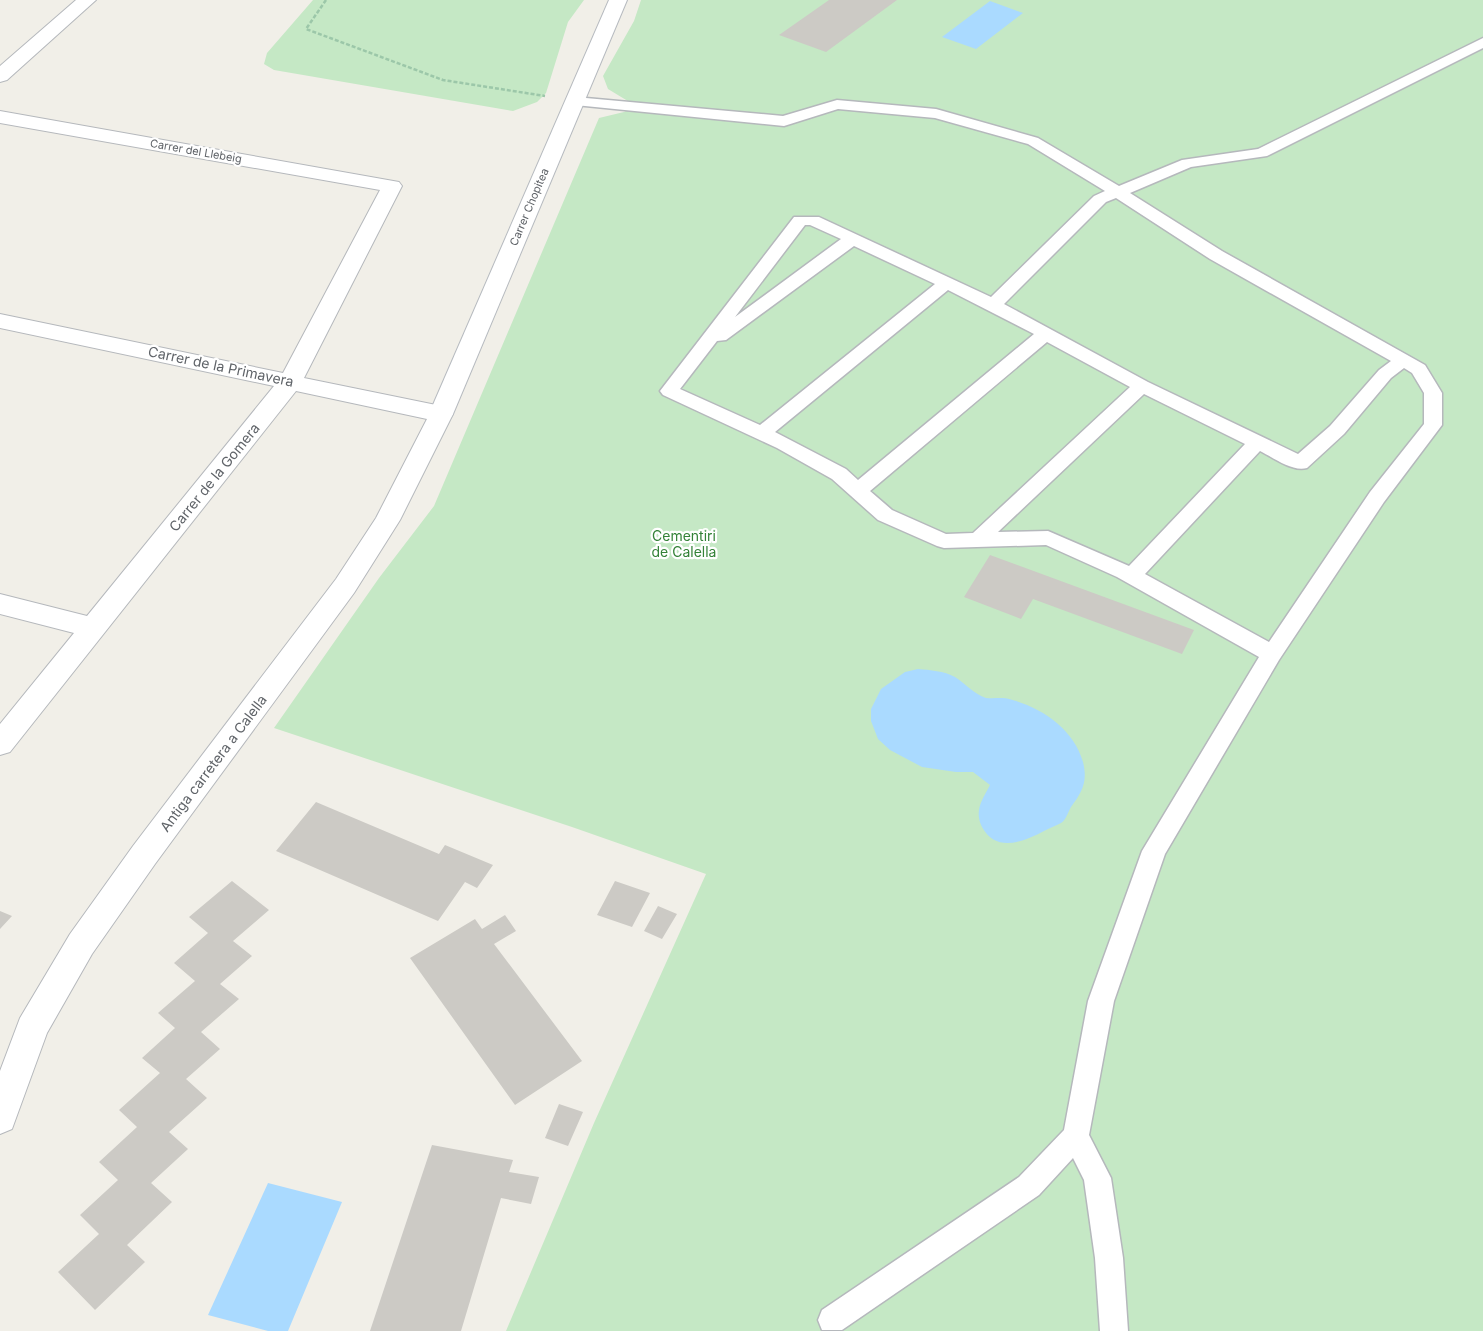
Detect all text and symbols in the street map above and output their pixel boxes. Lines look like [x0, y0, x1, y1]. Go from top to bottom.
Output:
street label: Carrer del Llebeig [149, 136, 243, 166]
street label: Carrer Chopitea [506, 166, 552, 248]
street label: Carrer de la Primavera [147, 342, 295, 390]
street label: Carrer de la Gomera [165, 419, 263, 535]
park label: Cementiri de Calella [652, 527, 716, 560]
street label: Antiga carretera a Calella [156, 691, 270, 835]

